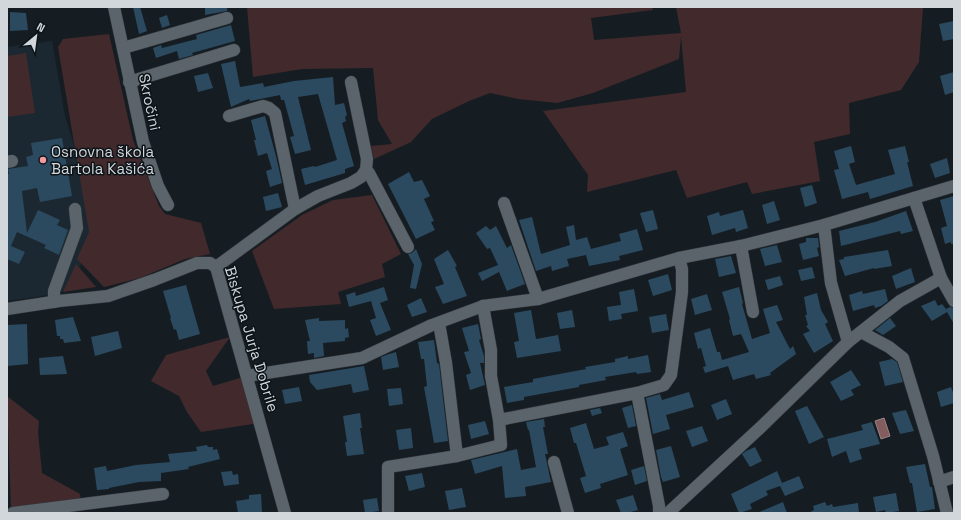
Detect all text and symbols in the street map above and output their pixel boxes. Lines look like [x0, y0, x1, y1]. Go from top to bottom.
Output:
north arrow [16, 16, 56, 56]
text: N [34, 19, 47, 35]
street label: Skročini [135, 72, 165, 132]
place label: Osnovna škola Bartola Kašića [51, 142, 155, 178]
marker: Osnovna škola Bartola Kašića [38, 155, 48, 165]
street label: Biskupa Jurja Dobrile [221, 264, 283, 414]

